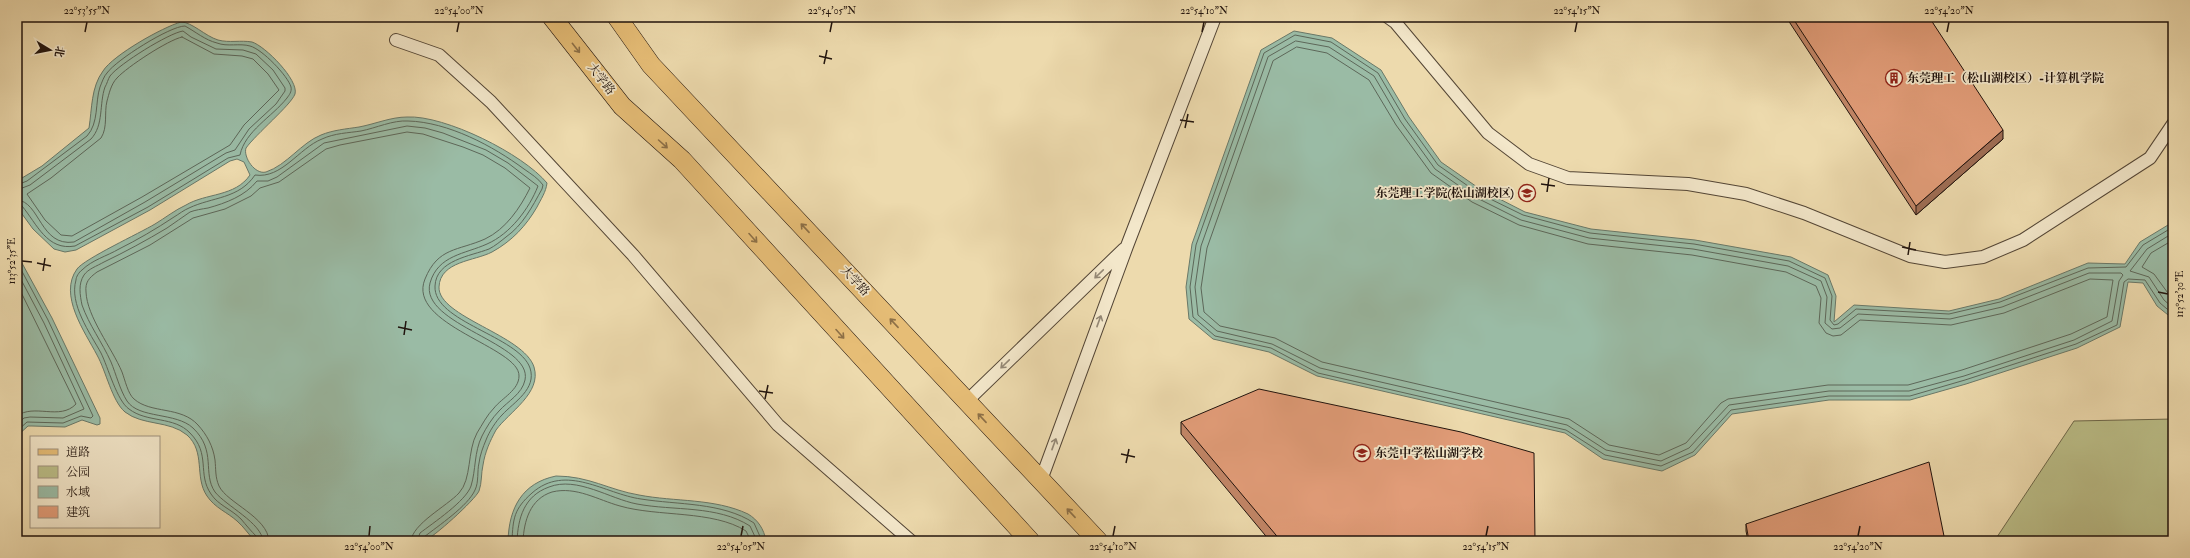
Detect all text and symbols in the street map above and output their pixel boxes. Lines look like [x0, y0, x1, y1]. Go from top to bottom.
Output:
text: 22°53'55"N [64, 5, 110, 17]
text: 22°54'00"N [434, 5, 484, 17]
text: 22°54'05"N [808, 5, 856, 17]
text: 22°54'10"N [1180, 5, 1228, 17]
text: 22°54'15"N [1553, 5, 1601, 17]
text: 22°54'20"N [1924, 5, 1974, 17]
north arrow [30, 30, 70, 70]
one-way arrow [572, 42, 580, 53]
text: 北 [52, 45, 67, 58]
street label: 大学路 [584, 60, 618, 98]
building icon: 东莞理工（松山湖校区）-计算机学院 [1884, 68, 1904, 88]
place label: 东莞理工（松山湖校区）-计算机学院 [1907, 71, 2104, 86]
one-way arrow [658, 139, 668, 148]
school or university icon: 东莞理工学院(松山湖校区) [1517, 183, 1537, 203]
place label: 东莞理工学院(松山湖校区) [1375, 186, 1514, 201]
one-way arrow [800, 223, 809, 233]
one-way arrow [748, 233, 757, 243]
text: 113°52'35"E [6, 238, 18, 284]
street label: 大学路 [837, 263, 873, 299]
one-way arrow [1094, 269, 1104, 278]
text: 113°52'30"E [2174, 270, 2186, 318]
one-way arrow [1096, 315, 1103, 328]
one-way arrow [889, 318, 898, 328]
one-way arrow [836, 329, 845, 339]
one-way arrow [1000, 359, 1010, 369]
one-way arrow [978, 413, 987, 423]
legend [30, 436, 160, 528]
one-way arrow [1051, 438, 1059, 450]
school or university icon: 东莞中学松山湖学校 [1352, 443, 1372, 463]
text: 道路 [66, 445, 90, 460]
place label: 东莞中学松山湖学校 [1375, 446, 1483, 461]
text: 公园 [66, 465, 90, 480]
text: 水域 [66, 485, 90, 500]
text: 建筑 [66, 505, 90, 520]
one-way arrow [1067, 507, 1076, 518]
text: 22°54'00"N [344, 541, 394, 553]
text: 22°54'05"N [717, 541, 765, 553]
text: 22°54'10"N [1089, 541, 1137, 553]
text: 22°54'15"N [1462, 541, 1510, 553]
text: 22°54'20"N [1833, 541, 1883, 553]

